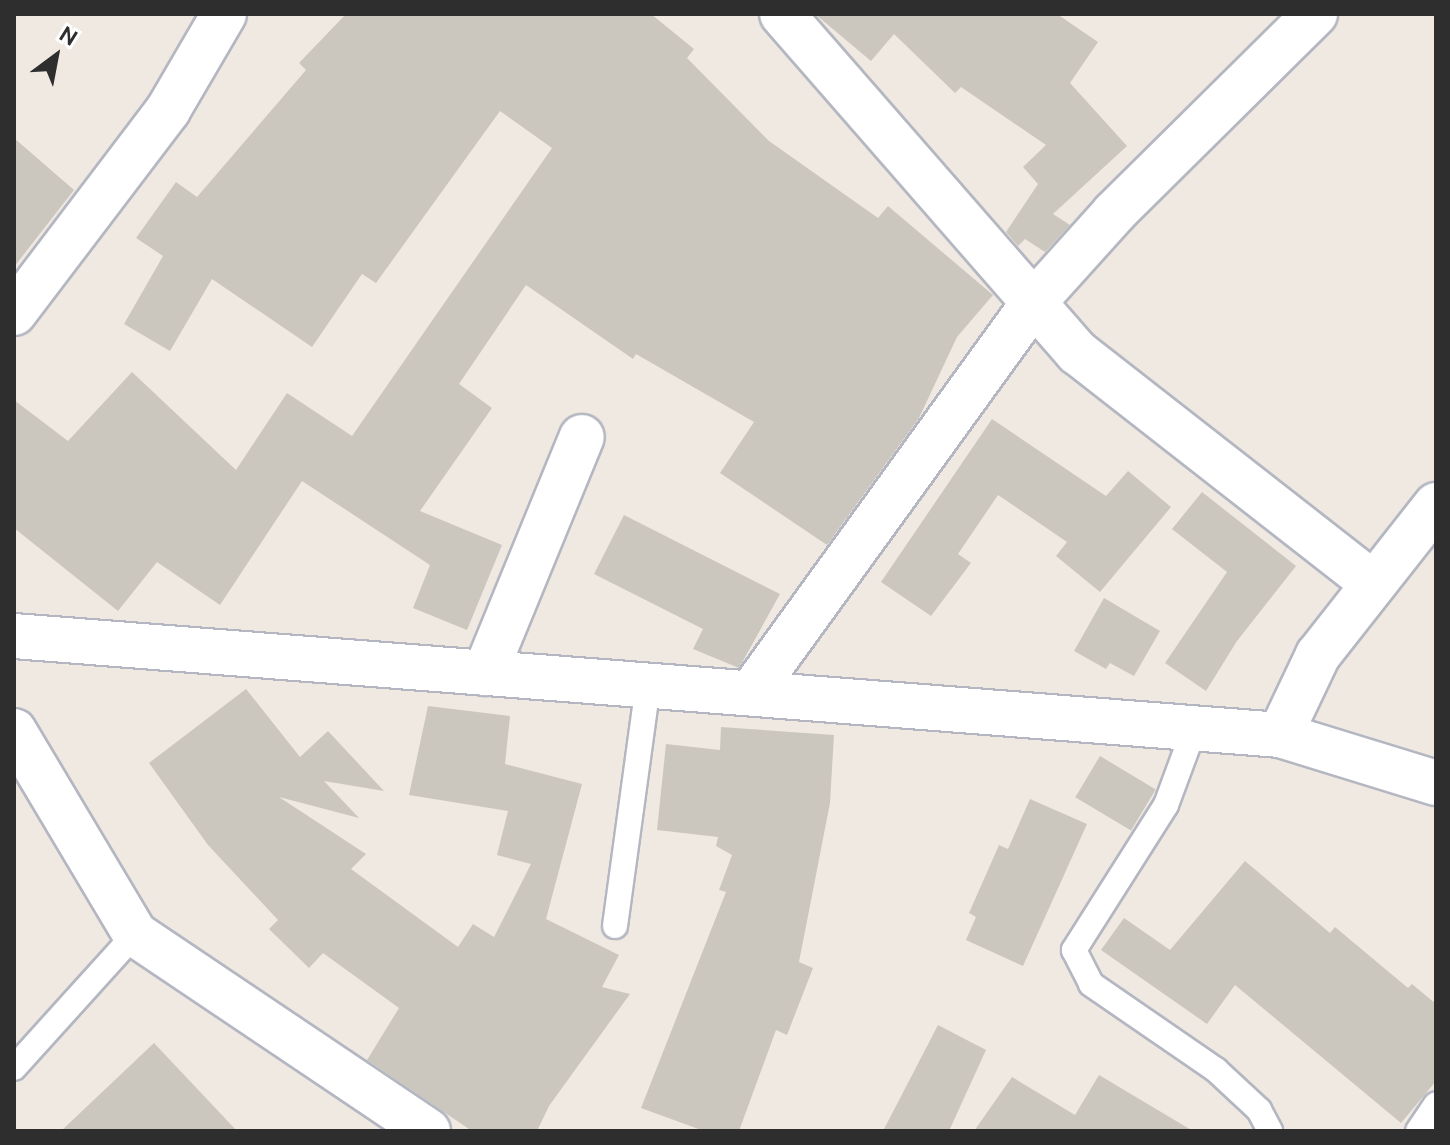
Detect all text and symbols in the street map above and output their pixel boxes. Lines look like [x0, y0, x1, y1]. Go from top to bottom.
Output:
north arrow [16, 16, 96, 96]
text: N [55, 20, 83, 50]

